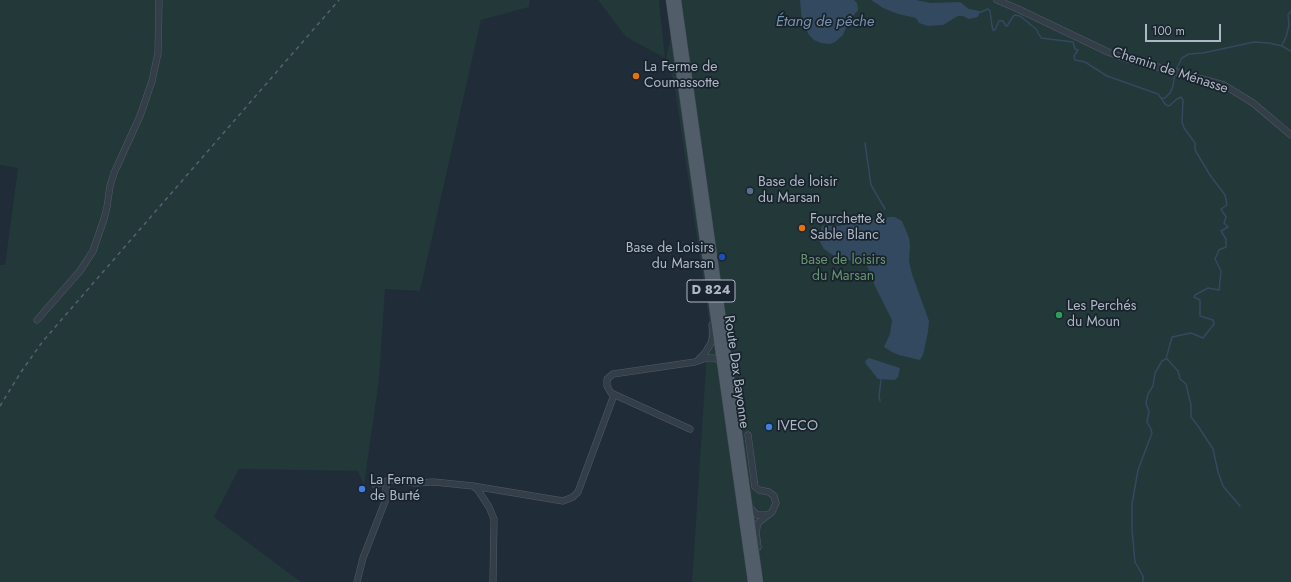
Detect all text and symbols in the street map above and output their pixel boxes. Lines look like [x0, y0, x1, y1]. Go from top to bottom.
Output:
water label: Étang de pêche [776, 13, 874, 31]
scale bar [1147, 16, 1223, 42]
text: 100 m [1152, 22, 1185, 40]
street label: Chemin de Ménasse [1110, 44, 1230, 98]
place label: La Ferme de Coumassotte [644, 60, 719, 92]
marker: La Ferme de Coumassotte [631, 71, 641, 81]
place label: Base de loisir du Marsan [758, 175, 838, 208]
marker: Base de loisir du Marsan [745, 186, 755, 196]
place label: Fourchette & Sable Blanc [810, 212, 885, 244]
marker: Fourchette & Sable Blanc [797, 223, 807, 233]
place label: Base de Loisirs du Marsan [626, 241, 714, 274]
marker: Base de Loisirs du Marsan [717, 252, 727, 262]
park label: Base de loisirs du Marsan [800, 253, 886, 286]
road number: D 824 [687, 280, 735, 302]
place label: Les Perchés du Moun [1067, 299, 1136, 332]
marker: Les Perchés du Moun [1054, 310, 1064, 320]
street label: Route Dax Bayonne [720, 314, 752, 430]
place label: IVECO [777, 419, 818, 435]
marker: IVECO [764, 422, 774, 432]
place label: La Ferme de Burté [370, 473, 424, 506]
marker: La Ferme de Burté [357, 484, 367, 494]

